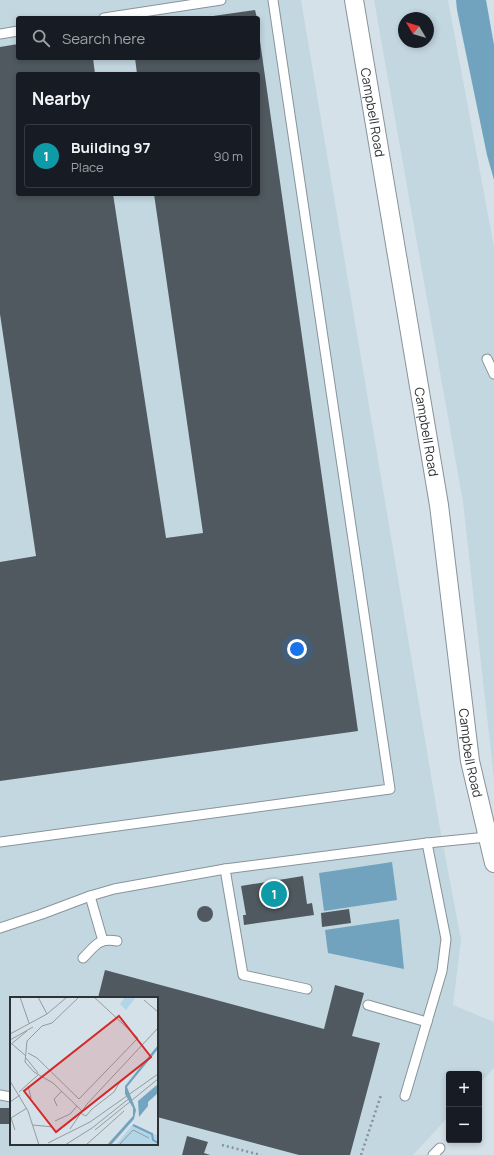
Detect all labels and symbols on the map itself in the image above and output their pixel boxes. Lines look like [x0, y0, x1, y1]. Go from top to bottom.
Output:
north arrow [398, 12, 434, 48]
street label: Campbell Road [357, 66, 389, 158]
street label: Campbell Road [410, 386, 443, 478]
your location [287, 639, 307, 659]
street label: Campbell Road [455, 707, 487, 799]
pin: 1 [261, 879, 287, 909]
inset map [10, 997, 158, 1145]

